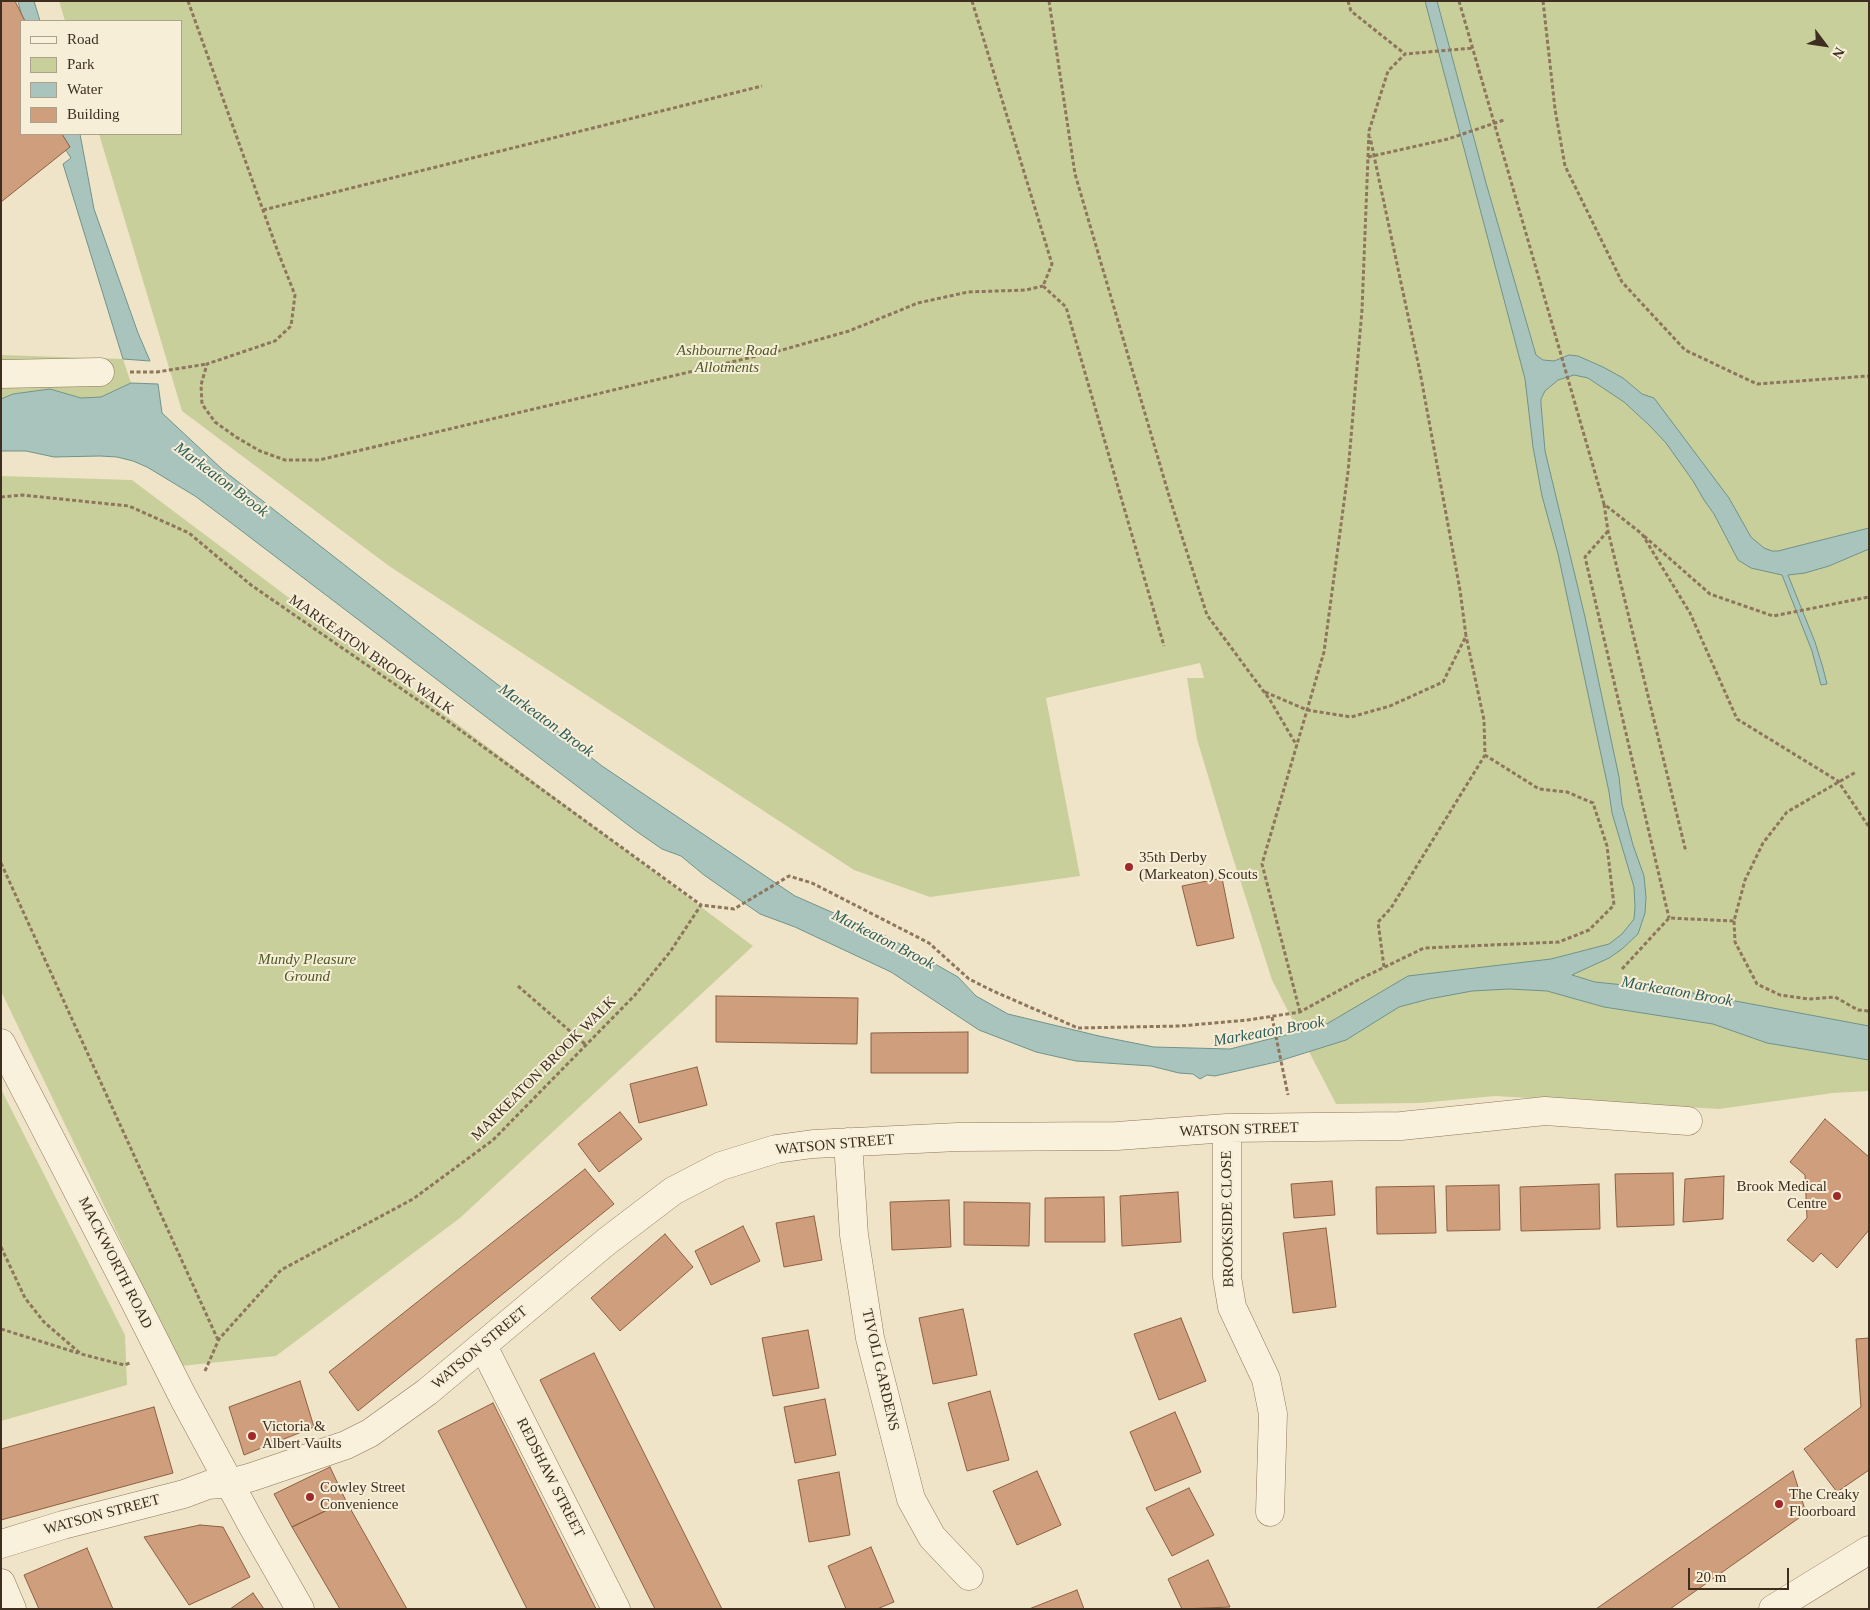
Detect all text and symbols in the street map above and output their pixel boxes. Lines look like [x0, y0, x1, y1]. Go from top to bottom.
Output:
legend [20, 20, 182, 135]
north arrow [1800, 20, 1850, 70]
text: Road [67, 31, 99, 47]
text: N [1829, 45, 1847, 61]
text: Park [67, 56, 95, 72]
text: Water [67, 81, 102, 97]
text: Building [67, 106, 120, 122]
park label: Ashbourne Road Allotments [677, 342, 777, 377]
water label: Markeaton Brook [170, 438, 272, 522]
street label: MARKEATON BROOK WALK [285, 591, 457, 719]
water label: Markeaton Brook [495, 680, 597, 762]
place label: 35th Derby (Markeaton) Scouts [1139, 849, 1258, 884]
marker: 35th Derby (Markeaton) Scouts [1123, 861, 1135, 873]
water label: Markeaton Brook [828, 906, 938, 974]
park label: Mundy Pleasure Ground [258, 951, 356, 986]
water label: Markeaton Brook [1620, 973, 1734, 1011]
street label: MARKEATON BROOK WALK [468, 993, 620, 1145]
water label: Markeaton Brook [1212, 1013, 1326, 1051]
street label: WATSON STREET [1179, 1119, 1299, 1141]
street label: WATSON STREET [775, 1131, 895, 1159]
street label: BROOKSIDE CLOSE [1218, 1150, 1238, 1288]
place label: Brook Medical Centre [1737, 1178, 1827, 1213]
marker: Brook Medical Centre [1831, 1190, 1843, 1202]
street label: MACKWORTH ROAD [74, 1194, 156, 1332]
street label: WATSON STREET [428, 1303, 532, 1393]
street label: TIVOLI GARDENS [857, 1307, 903, 1433]
street label: REDSHAW STREET [512, 1415, 588, 1541]
place label: Victoria & Albert Vaults [262, 1418, 342, 1453]
marker: Victoria & Albert Vaults [246, 1430, 258, 1442]
place label: Cowley Street Convenience [320, 1479, 405, 1514]
place label: The Creaky Floorboard [1789, 1486, 1859, 1521]
street label: WATSON STREET [42, 1491, 162, 1539]
marker: Cowley Street Convenience [304, 1491, 316, 1503]
marker: The Creaky Floorboard [1773, 1498, 1785, 1510]
scale bar [1690, 1558, 1791, 1590]
text: 20 m [1696, 1569, 1726, 1585]

